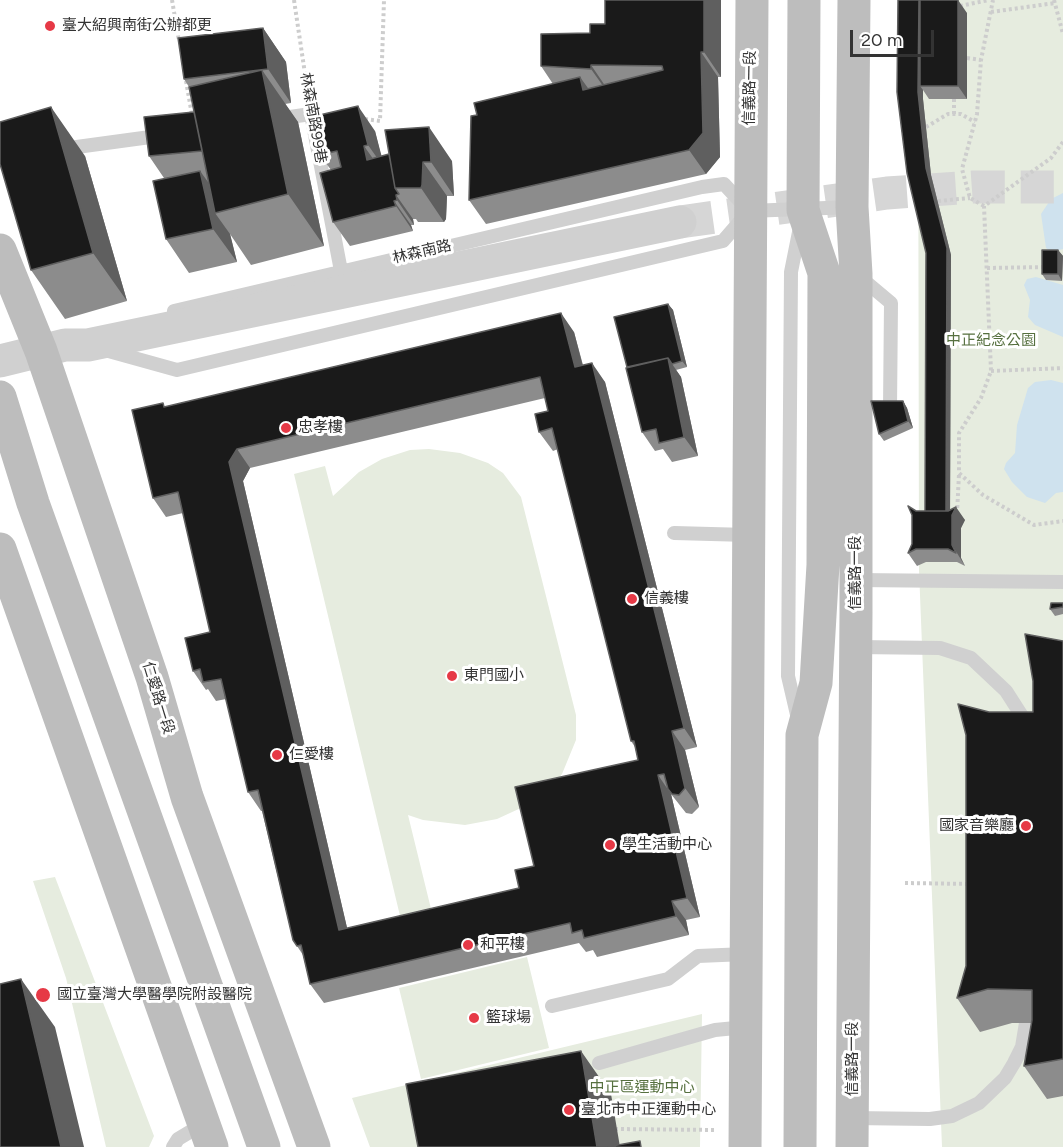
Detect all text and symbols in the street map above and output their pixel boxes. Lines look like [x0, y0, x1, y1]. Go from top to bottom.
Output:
place label: 臺大紹興南街公辦都更 [62, 17, 212, 35]
scale bar [853, 18, 937, 56]
marker: 臺大紹興南街公辦都更 [43, 19, 57, 33]
text: 20 m [861, 29, 902, 51]
street label: 信義路一段 [740, 50, 760, 126]
street label: 林森南路99巷 [296, 71, 330, 165]
street label: 林森南路 [391, 236, 453, 268]
park label: 中正紀念公園 [946, 332, 1036, 350]
place label: 忠孝樓 [298, 419, 343, 437]
marker: 忠孝樓 [279, 421, 293, 435]
street label: 信義路一段 [847, 536, 865, 610]
place label: 信義樓 [644, 590, 689, 608]
marker: 信義樓 [625, 592, 639, 606]
street label: 仁愛路一段 [138, 660, 178, 736]
place label: 東門國小 [464, 667, 524, 685]
marker: 東門國小 [445, 669, 459, 683]
place label: 仁愛樓 [289, 746, 334, 764]
marker: 仁愛樓 [270, 748, 284, 762]
place label: 國家音樂廳 [939, 817, 1014, 835]
marker: 國家音樂廳 [1019, 819, 1033, 833]
place label: 學生活動中心 [622, 836, 712, 854]
marker: 學生活動中心 [603, 838, 617, 852]
place label: 和平樓 [480, 936, 525, 954]
marker: 和平樓 [461, 938, 475, 952]
marker: 國立臺灣大學醫學院附設醫院 [34, 986, 52, 1004]
place label: 國立臺灣大學醫學院附設醫院 [57, 986, 252, 1004]
place label: 籃球場 [486, 1009, 531, 1027]
marker: 籃球場 [467, 1011, 481, 1025]
street label: 信義路一段 [844, 1022, 862, 1096]
park label: 中正區運動中心 [590, 1079, 694, 1097]
place label: 臺北市中正運動中心 [581, 1101, 716, 1119]
marker: 臺北市中正運動中心 [562, 1103, 576, 1117]

